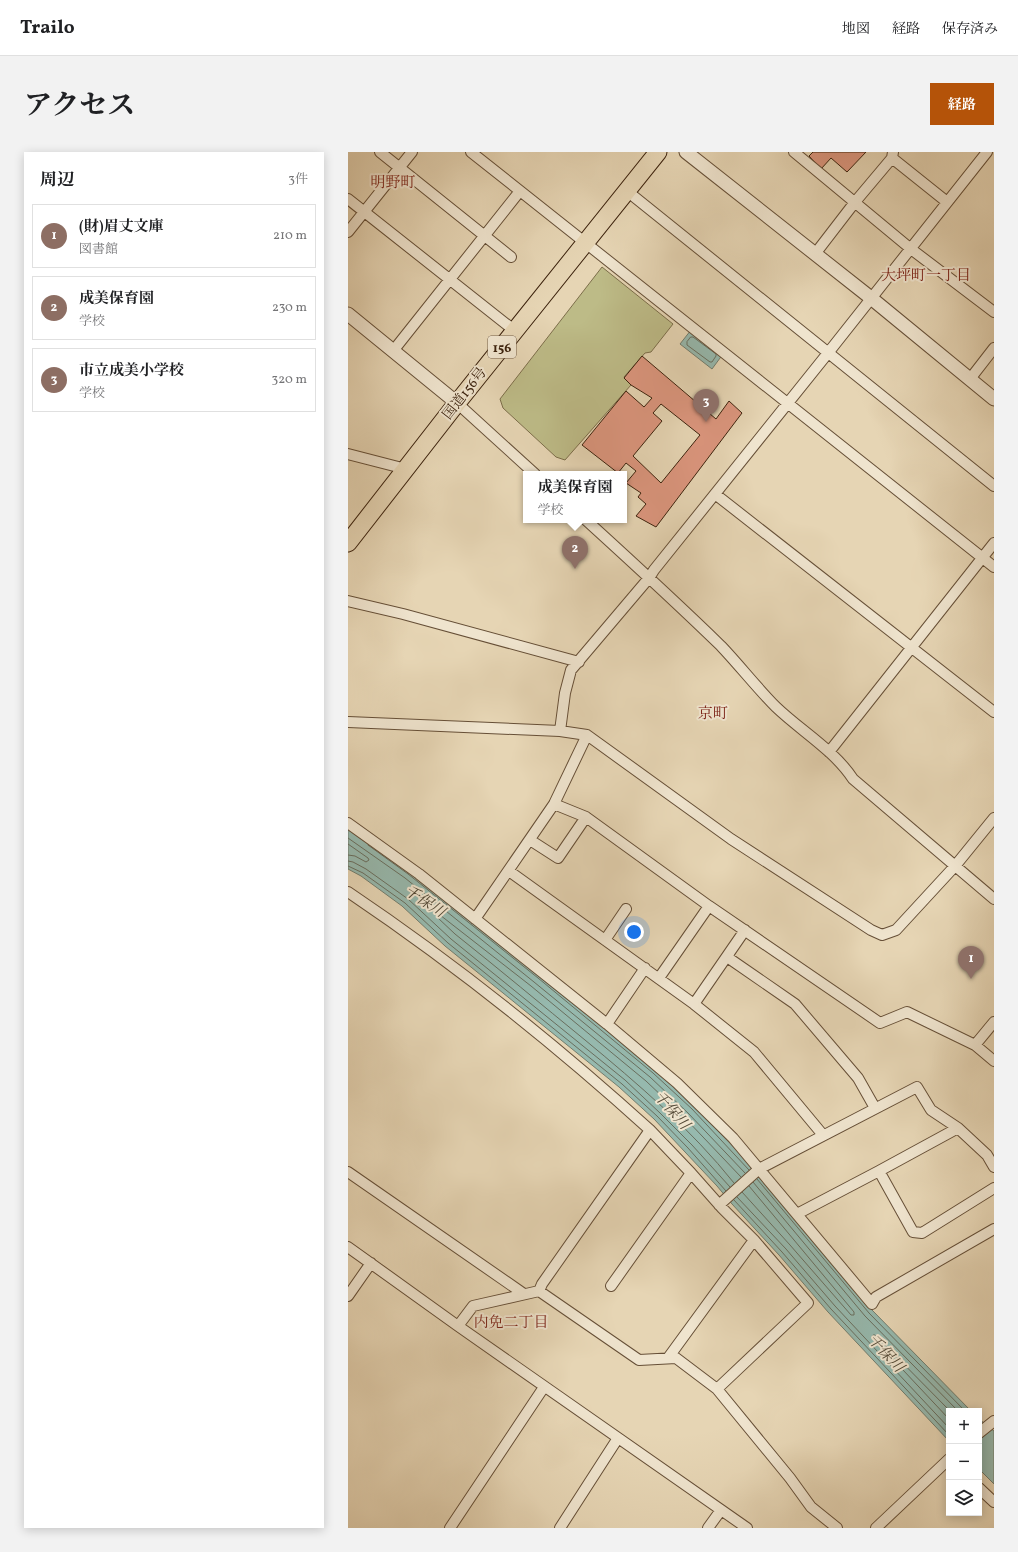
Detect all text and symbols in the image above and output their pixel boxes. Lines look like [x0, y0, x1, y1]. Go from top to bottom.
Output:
text: Trailo [20, 15, 75, 41]
text: 地図 [842, 20, 870, 39]
text: 経路 [892, 20, 920, 39]
text: 保存済み [942, 20, 998, 39]
button: 経路 [930, 83, 994, 125]
text: アクセス [24, 87, 135, 126]
text: 周辺 [40, 169, 74, 192]
text: 3件 [288, 171, 308, 189]
district label: 明野町 [370, 173, 416, 194]
text: (財)眉丈文庫 [79, 217, 164, 238]
text: 1 [51, 227, 57, 245]
text: 210 m [273, 227, 307, 245]
text: 図書館 [79, 241, 118, 259]
district label: 大坪町一丁目 [881, 266, 971, 287]
text: 成美保育園 [79, 289, 154, 310]
text: 2 [51, 299, 57, 317]
text: 230 m [272, 299, 307, 317]
text: 学校 [79, 313, 105, 331]
road number: 156 [488, 336, 516, 358]
text: 市立成美小学校 [79, 361, 184, 382]
street label: 国道156号 [439, 364, 492, 424]
text: 3 [51, 371, 57, 389]
text: 320 m [272, 371, 307, 389]
text: 学校 [79, 385, 105, 403]
pin: 3 [693, 389, 719, 422]
popup [523, 471, 627, 523]
text: 成美保育園 [537, 478, 613, 499]
text: 学校 [537, 502, 564, 520]
pin: 2 [562, 536, 588, 569]
district label: 京町 [698, 704, 728, 725]
water label: 千保川 [400, 881, 450, 924]
your location [624, 922, 644, 942]
pin: 1 [958, 946, 984, 979]
water label: 千保川 [648, 1087, 695, 1136]
district label: 内免二丁目 [473, 1313, 549, 1334]
water label: 千保川 [862, 1330, 909, 1379]
map controls [946, 1408, 982, 1516]
button: + [946, 1408, 982, 1444]
button: − [946, 1444, 982, 1480]
button: layers [946, 1480, 982, 1516]

